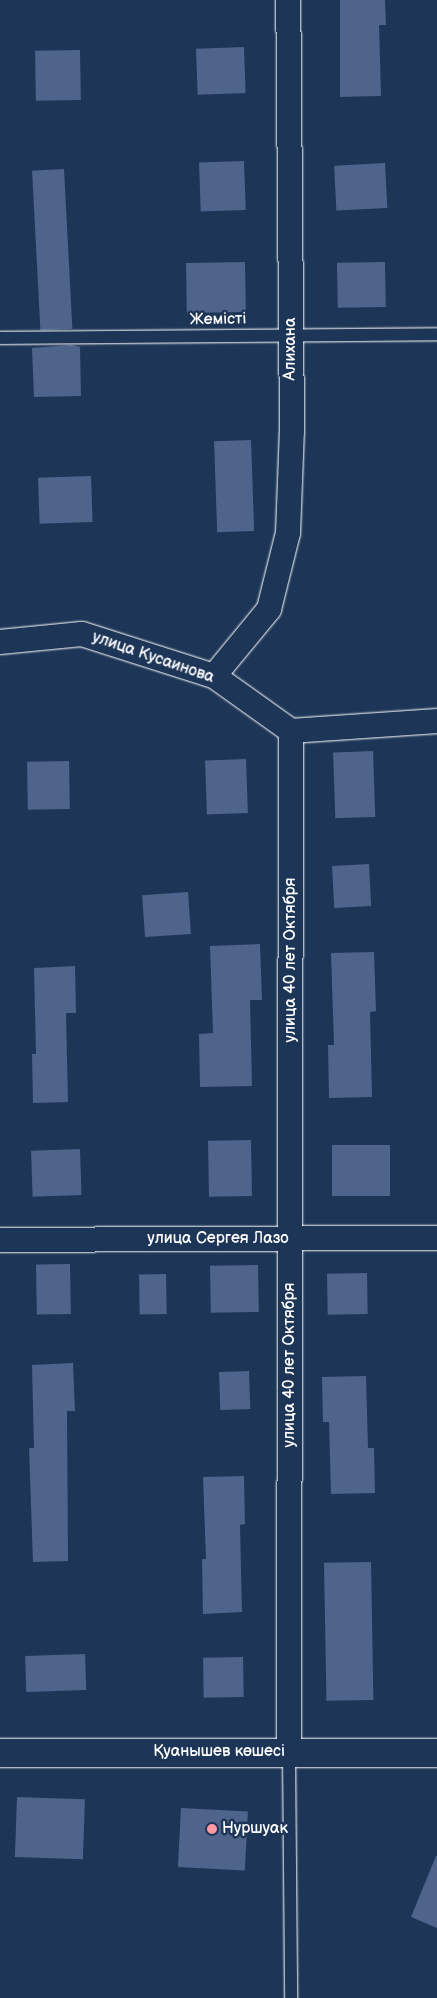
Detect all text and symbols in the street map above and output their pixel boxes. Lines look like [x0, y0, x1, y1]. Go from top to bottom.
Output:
street label: Жемісті [190, 310, 246, 330]
street label: Алихана [281, 318, 301, 380]
street label: улица Кусаинова [89, 628, 217, 688]
street label: улица 40 лет Октября [281, 878, 301, 1042]
street label: улица Сергея Лазо [147, 1229, 289, 1249]
street label: улица 40 лет Октября [280, 1283, 300, 1447]
street label: Қуанышев көшесі [153, 1742, 285, 1762]
place label: Нуршуак [222, 1819, 288, 1839]
marker: Нуршуак [206, 1823, 218, 1835]

